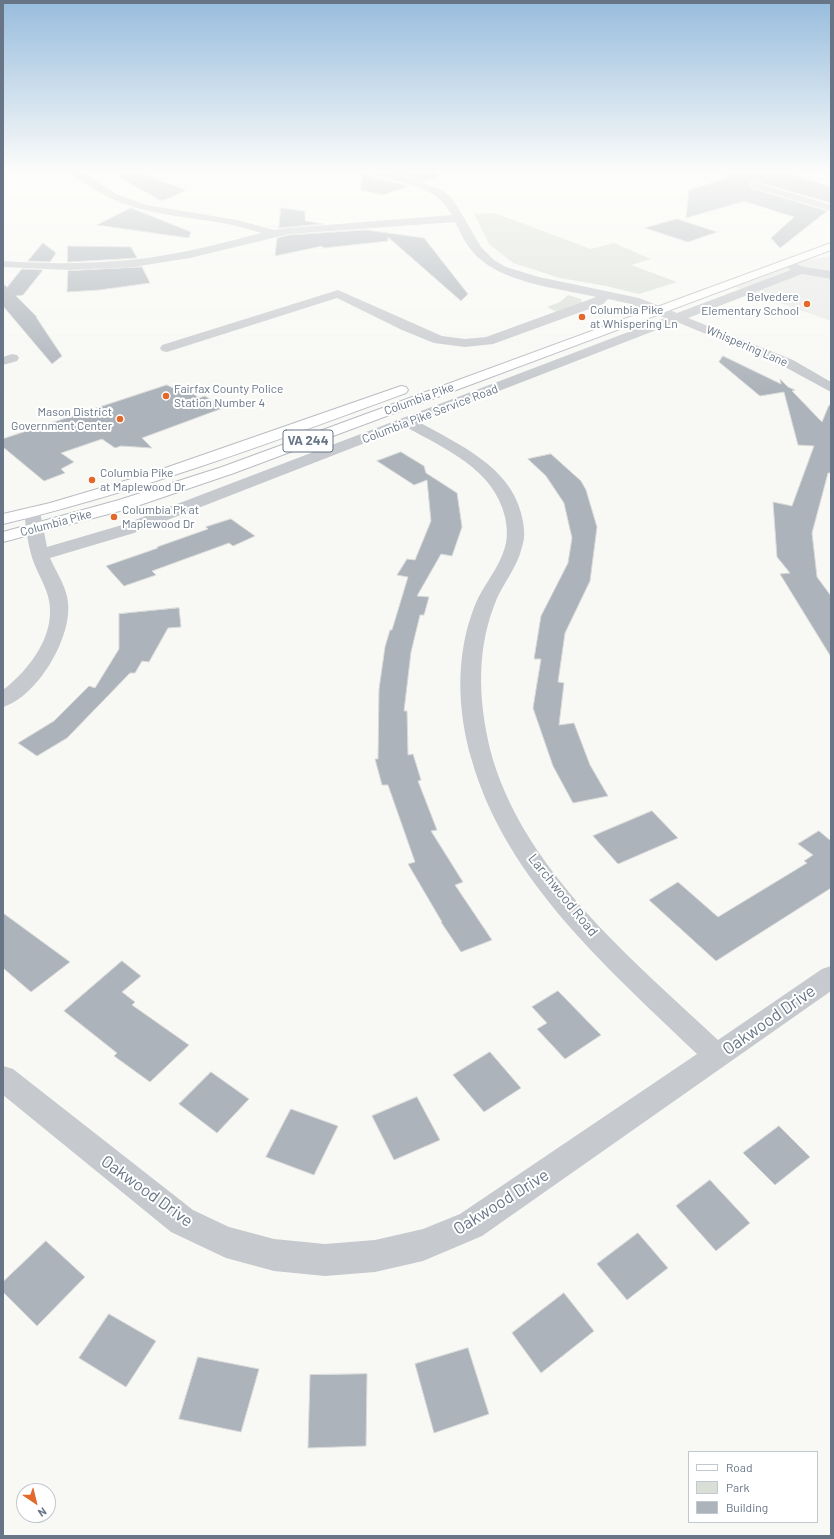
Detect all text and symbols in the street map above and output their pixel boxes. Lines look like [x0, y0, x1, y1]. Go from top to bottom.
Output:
place label: Belvedere Elementary School [701, 290, 799, 318]
marker: Belvedere Elementary School [802, 299, 812, 309]
place label: Columbia Pike at Whispering Ln [590, 303, 678, 331]
marker: Columbia Pike at Whispering Ln [577, 312, 587, 322]
street label: Whispering Lane [704, 322, 790, 370]
street label: Columbia Pike [382, 380, 456, 418]
street label: Columbia Pike Service Road [360, 381, 500, 447]
place label: Fairfax County Police Station Number 4 [174, 382, 283, 410]
marker: Fairfax County Police Station Number 4 [161, 391, 171, 401]
place label: Mason District Government Center [11, 405, 112, 433]
marker: Mason District Government Center [115, 414, 125, 424]
road number: VA 244 [283, 430, 333, 452]
place label: Columbia Pike at Maplewood Dr [100, 466, 185, 494]
marker: Columbia Pike at Maplewood Dr [87, 475, 97, 485]
place label: Columbia Pk at Maplewood Dr [122, 503, 199, 531]
street label: Columbia Pike [19, 507, 93, 539]
marker: Columbia Pk at Maplewood Dr [109, 512, 119, 522]
street label: Larchwood Road [525, 850, 601, 940]
street label: Oakwood Drive [719, 980, 819, 1060]
street label: Oakwood Drive [97, 1151, 197, 1231]
street label: Oakwood Drive [449, 1165, 553, 1239]
legend [688, 1451, 818, 1523]
text: Road [726, 1460, 753, 1474]
text: Park [726, 1480, 750, 1494]
north arrow [16, 1483, 56, 1523]
text: Building [726, 1500, 768, 1514]
text: N [36, 1505, 49, 1520]

